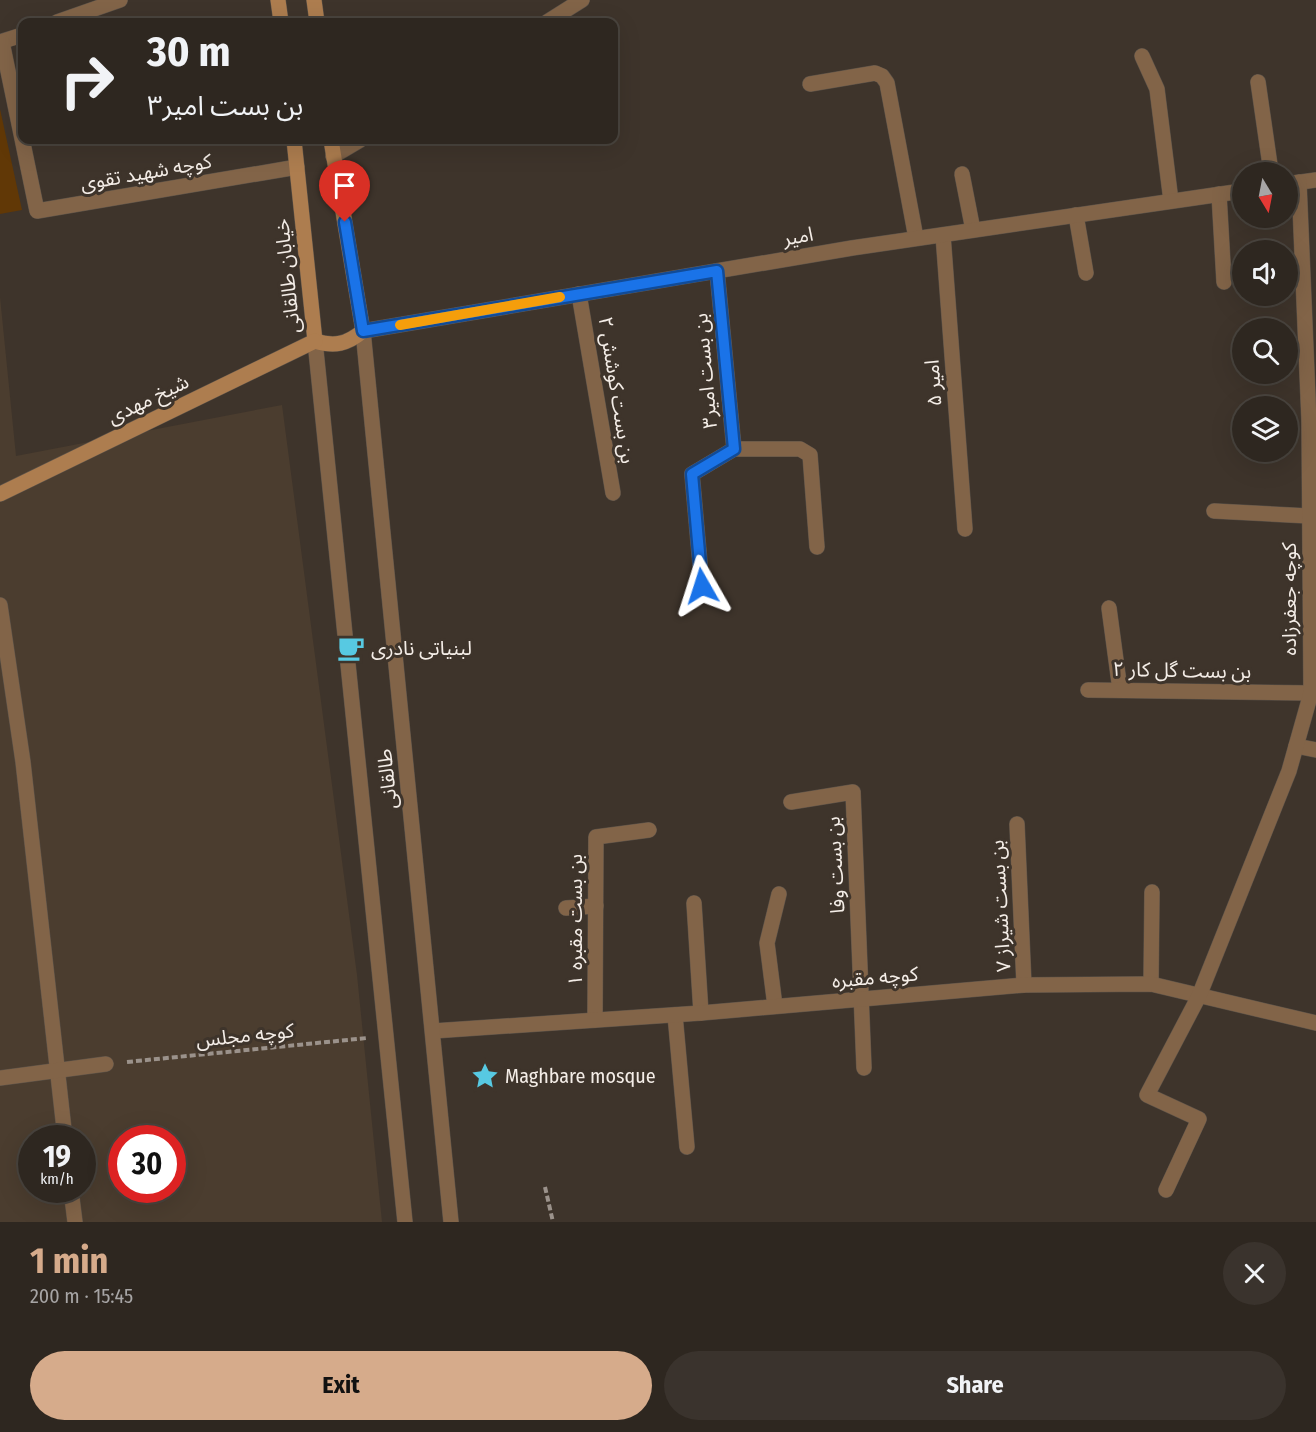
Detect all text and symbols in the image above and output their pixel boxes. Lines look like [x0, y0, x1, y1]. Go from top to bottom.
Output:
text: 30 m [147, 27, 231, 77]
icon: right [48, 42, 126, 120]
text: بن بست امیر۳ [147, 90, 303, 122]
street label: کوچه شهید تقوی [78, 149, 215, 196]
pin [319, 160, 370, 222]
north arrow [1232, 162, 1298, 228]
map controls [1232, 162, 1298, 462]
icon: arrive [328, 169, 361, 202]
street label: خیابان طالقانی [269, 218, 305, 334]
street label: امیر [780, 222, 815, 251]
button: sound [1232, 240, 1298, 306]
street label: بن بست امیر۳ [688, 312, 722, 430]
street label: بن بست کوشش ۲ [594, 315, 640, 465]
button: search [1232, 318, 1298, 384]
street label: امیر ۵ [919, 359, 947, 407]
street label: شیخ مهدی [104, 369, 194, 432]
button: layers [1232, 396, 1298, 462]
street label: کوچه جعفرزاده [1277, 542, 1302, 656]
position arrow [670, 554, 734, 618]
cafe icon: لبنیاتی نادری [336, 633, 366, 663]
place label: لبنیاتی نادری [371, 636, 472, 660]
street label: بن بست گل کار ۲ [1112, 657, 1252, 683]
street label: طالقانی [372, 748, 402, 810]
street label: بن بست وفا [820, 816, 850, 914]
street label: بن بست شیراز ۷ [985, 839, 1015, 973]
street label: بن بست مقبره ۱ [563, 854, 587, 986]
street label: کوچه مقبره [831, 961, 920, 994]
street label: کوچه مجلس [195, 1018, 296, 1053]
place icon: Maghbare mosque [470, 1061, 500, 1091]
place label: Maghbare mosque [505, 1064, 656, 1088]
speed limit sign: 30 [108, 1125, 186, 1203]
text: 19 [43, 1139, 71, 1175]
text: km/h [40, 1170, 74, 1188]
text: 1 min [30, 1239, 108, 1283]
button: close [1223, 1242, 1286, 1305]
text: 200 m · 15:45 [30, 1284, 133, 1308]
button: Exit [30, 1351, 652, 1420]
button: Share [664, 1351, 1286, 1420]

